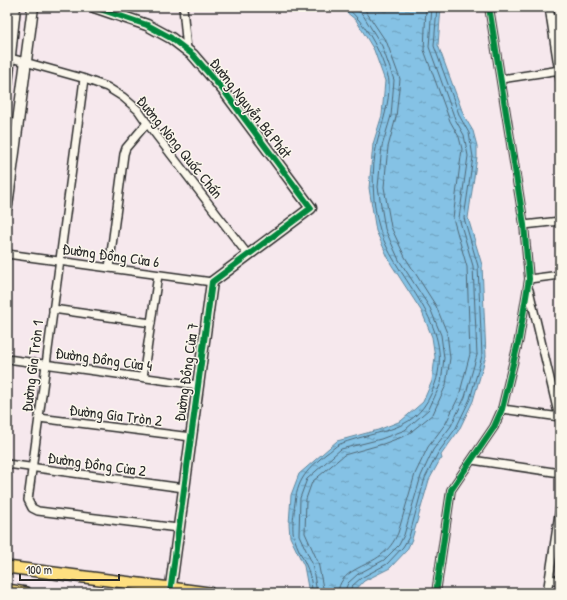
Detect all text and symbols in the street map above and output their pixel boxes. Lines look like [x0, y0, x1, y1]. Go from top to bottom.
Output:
street label: Đường Nguyễn Bá Phát [205, 54, 297, 163]
street label: Đường Nông Quốc Chấn [132, 91, 228, 203]
street label: Đường Đồng Cửa 6 [61, 238, 161, 272]
street label: Đường Gia Tròn 1 [16, 319, 48, 413]
street label: Đường Đồng Cửa 7 [169, 321, 203, 423]
street label: Đường Đồng Cửa 4 [54, 342, 154, 376]
street label: Đường Gia Tròn 2 [68, 399, 164, 431]
street label: Đường Đồng Cửa 2 [47, 447, 147, 481]
scale bar [20, 556, 119, 582]
text: 100 m [26, 561, 52, 578]

